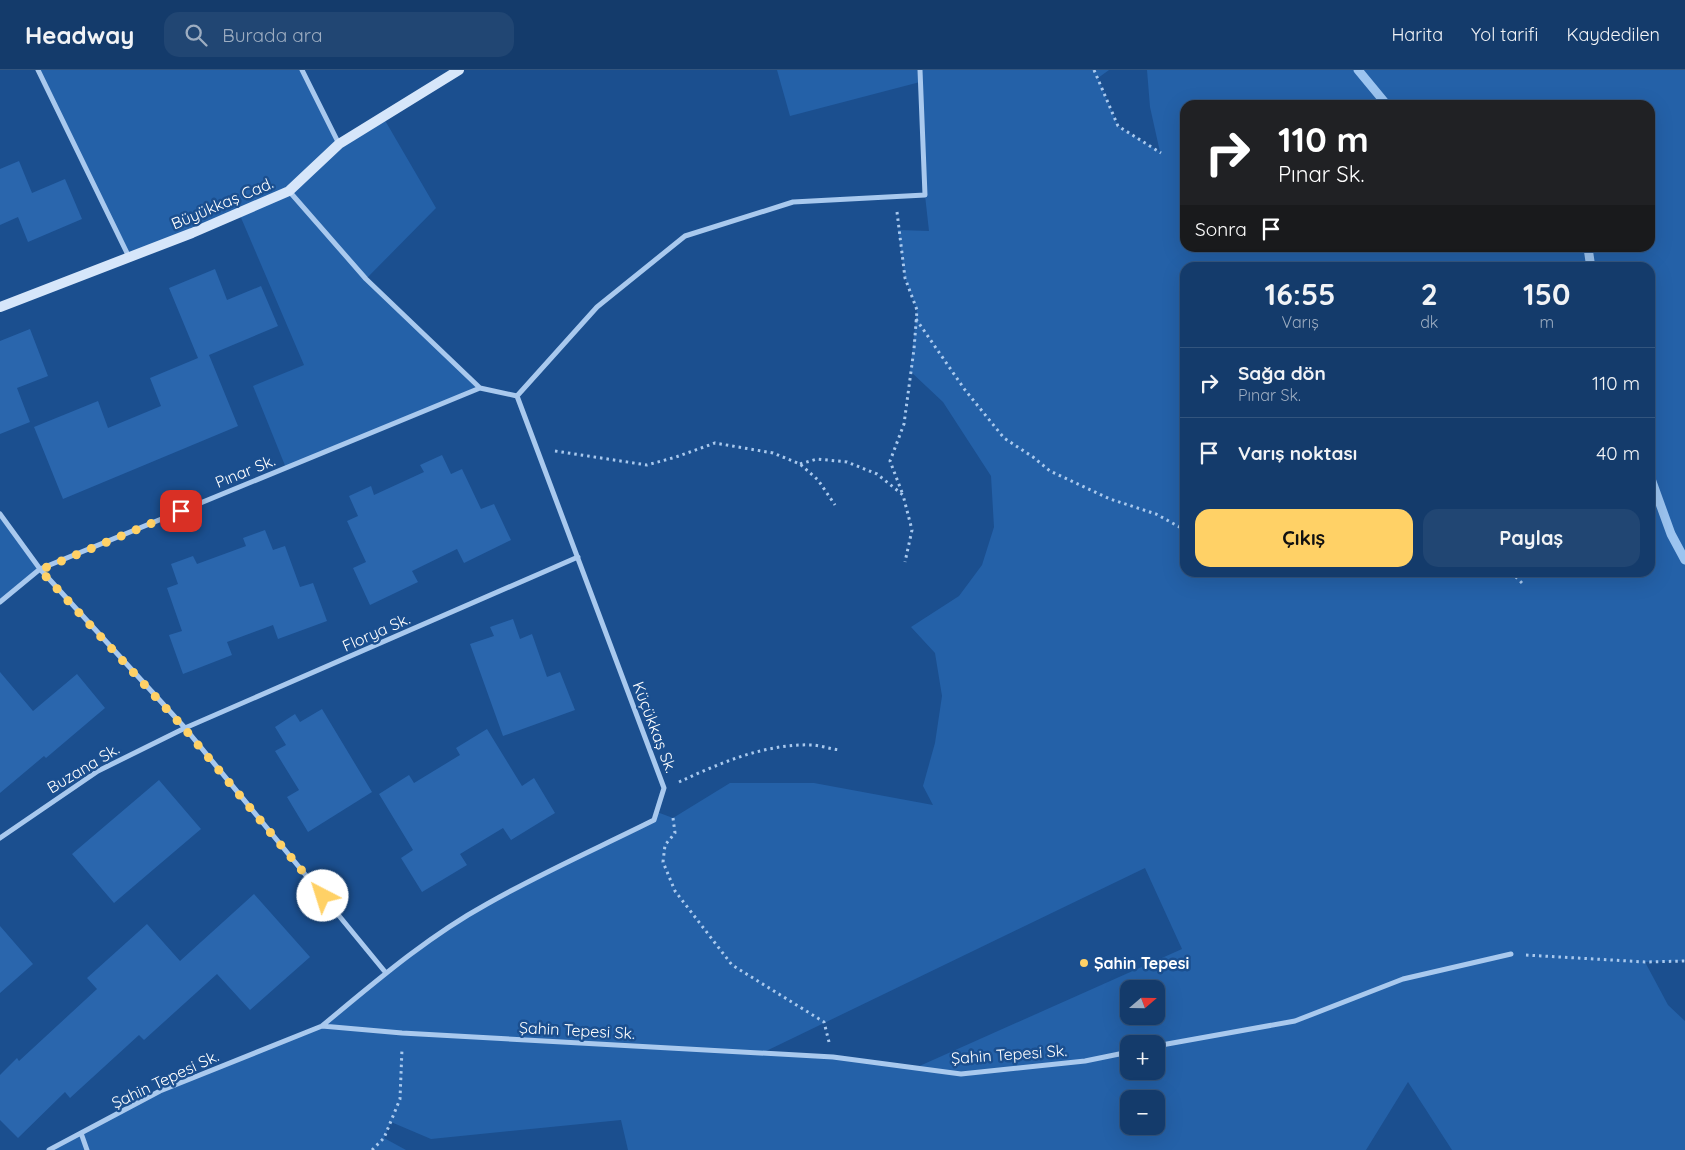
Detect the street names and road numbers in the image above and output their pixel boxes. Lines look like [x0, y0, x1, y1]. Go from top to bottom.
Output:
street label: Büyükkaş Cad. [168, 172, 276, 233]
street label: Pınar Sk. [212, 450, 278, 492]
street label: Florya Sk. [339, 608, 413, 656]
street label: Küçükkaş Sk. [628, 679, 682, 776]
street label: Buzana Sk. [43, 739, 123, 797]
street label: Şahin Tepesi Sk. [519, 1017, 636, 1043]
street label: Şahin Tepesi Sk. [950, 1040, 1068, 1068]
street label: Şahin Tepesi Sk. [108, 1045, 222, 1113]

